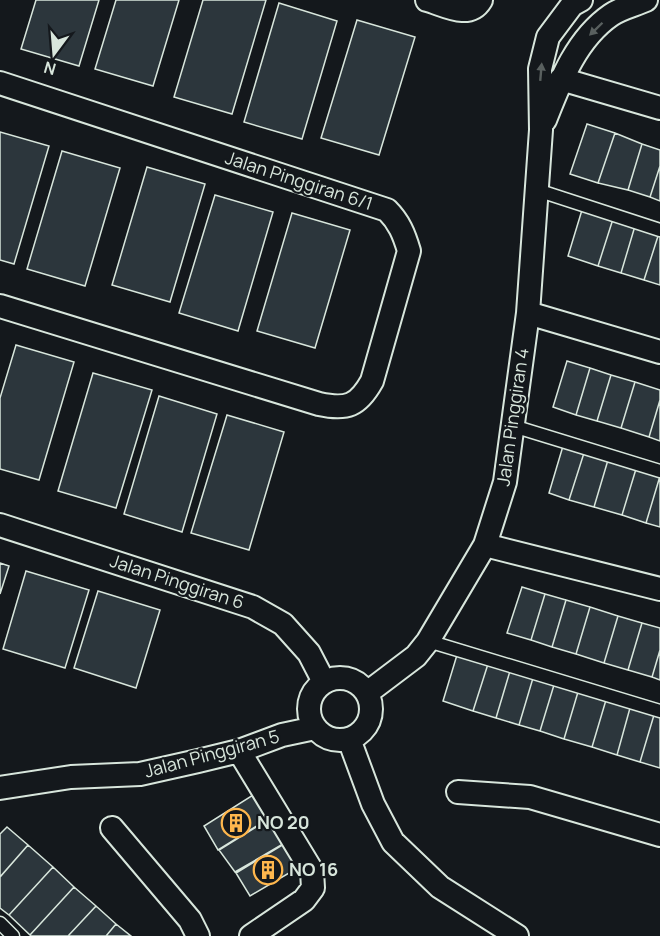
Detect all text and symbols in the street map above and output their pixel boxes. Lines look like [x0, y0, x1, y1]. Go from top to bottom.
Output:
one-way arrow [588, 22, 603, 36]
north arrow [24, 24, 84, 84]
text: N [41, 56, 58, 81]
one-way arrow [536, 62, 546, 81]
street label: Jalan Pinggiran 6/1 [223, 145, 376, 215]
street label: Jalan Pinggiran 4 [490, 346, 534, 487]
street label: Jalan Pinggiran 6 [107, 548, 247, 614]
street label: Jalan Pinggiran 5 [142, 723, 282, 783]
building icon: NO 20 [220, 807, 252, 839]
place label: NO 20 [257, 810, 310, 834]
building icon: NO 16 [252, 854, 284, 886]
place label: NO 16 [289, 857, 338, 881]

